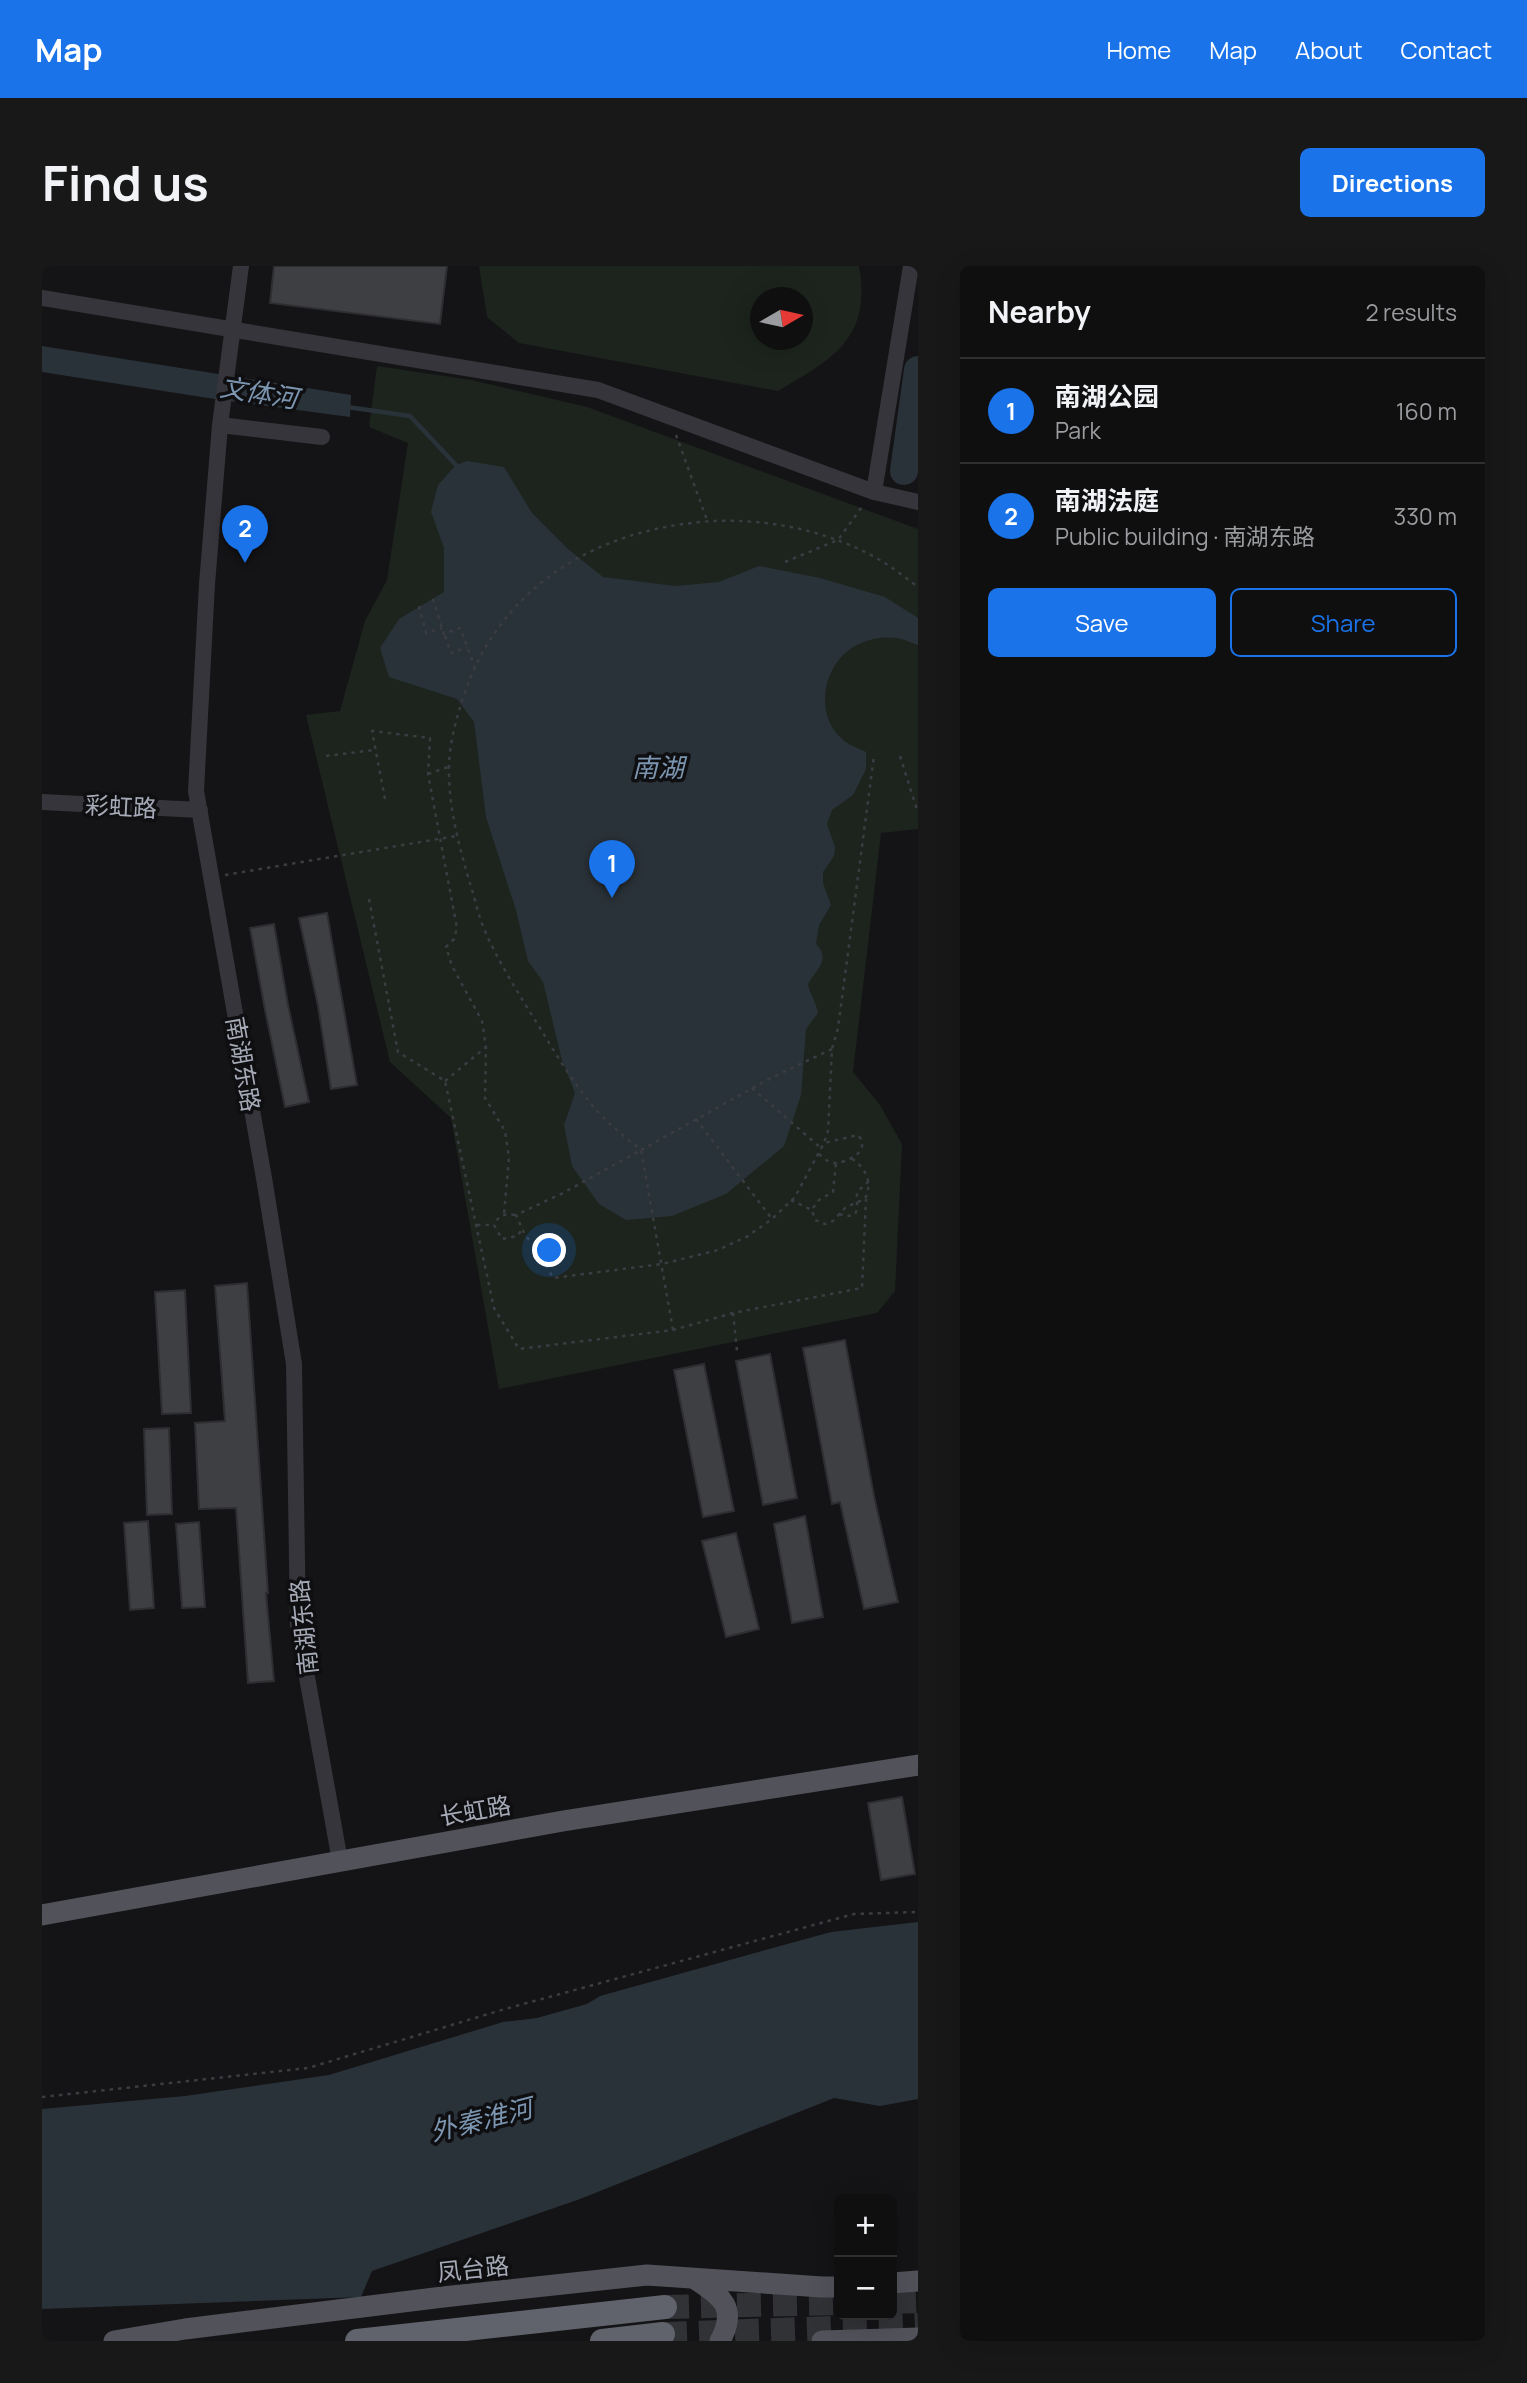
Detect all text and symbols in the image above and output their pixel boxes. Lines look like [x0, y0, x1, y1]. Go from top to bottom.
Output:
text: Map [35, 27, 103, 72]
text: Home [1106, 33, 1171, 66]
text: Map [1209, 33, 1257, 66]
text: About [1295, 33, 1363, 66]
text: Contact [1401, 33, 1492, 66]
button: Directions [1300, 148, 1485, 217]
text: Find us [42, 149, 209, 216]
north arrow [750, 287, 813, 350]
text: Nearby [988, 291, 1091, 332]
text: 2 results [1365, 296, 1457, 328]
water label: 文体河 [218, 368, 305, 417]
text: 南湖公园 [1055, 378, 1159, 414]
text: 1 [1006, 395, 1016, 427]
text: 160 m [1396, 395, 1457, 427]
text: Park [1055, 414, 1101, 446]
text: 南湖法庭 [1055, 482, 1159, 518]
text: 2 [1004, 500, 1018, 532]
text: 330 m [1393, 500, 1457, 532]
pin: 2 [222, 505, 268, 563]
text: Public building · 南湖东路 [1055, 520, 1315, 552]
button: Save [988, 588, 1216, 657]
button: Share [1230, 588, 1457, 657]
water label: 南湖 [632, 749, 688, 785]
street label: 彩虹路 [84, 788, 158, 824]
pin: 1 [589, 840, 635, 898]
street label: 南湖东路 [219, 1014, 269, 1114]
your location [532, 1233, 566, 1267]
street label: 南湖东路 [282, 1578, 324, 1676]
street label: 长虹路 [437, 1787, 513, 1833]
water label: 外秦淮河 [426, 2088, 541, 2149]
map controls [834, 2194, 897, 2320]
button: + [834, 2194, 897, 2257]
street label: 凤台路 [435, 2248, 511, 2288]
button: − [834, 2257, 897, 2320]

